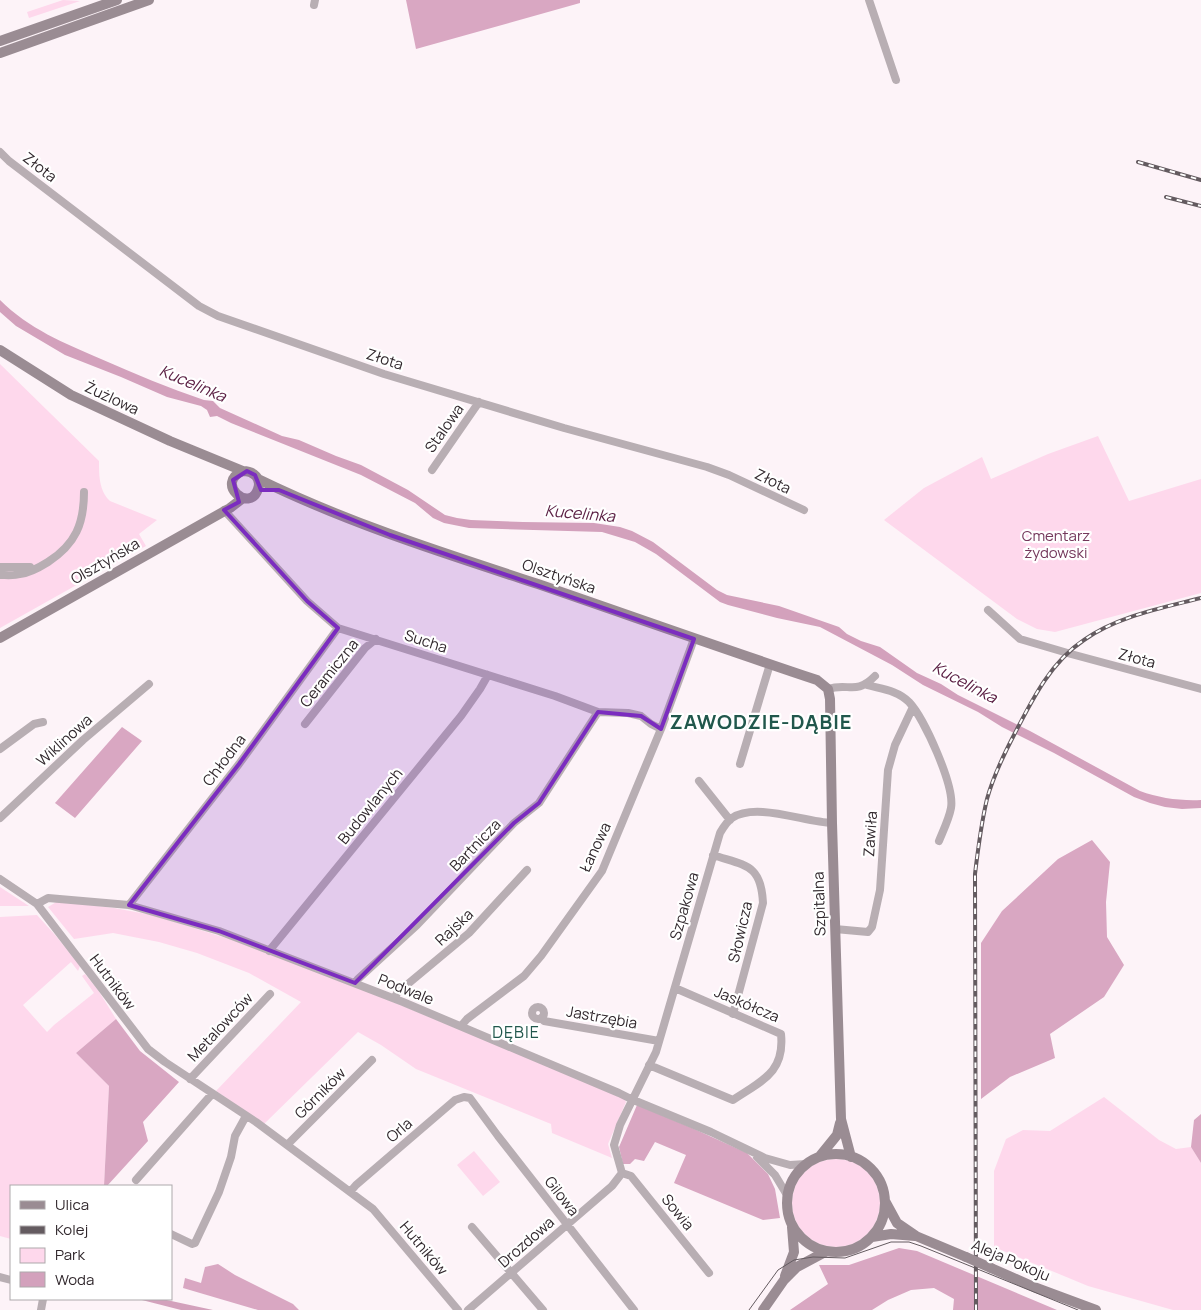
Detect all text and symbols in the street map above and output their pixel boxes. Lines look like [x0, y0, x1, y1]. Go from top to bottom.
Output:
street label: Złota [19, 147, 61, 187]
street label: Złota [364, 343, 406, 375]
water label: Kucelinka [156, 359, 231, 407]
street label: Żużlowa [81, 376, 143, 420]
street label: Stalowa [420, 399, 468, 457]
street label: Złota [751, 463, 795, 499]
water label: Kucelinka [544, 499, 617, 527]
park label: Cmentarz żydowski [1022, 525, 1090, 563]
street label: Olsztyńska [67, 533, 143, 589]
street label: Olsztyńska [519, 554, 599, 598]
street label: Sucha [402, 624, 450, 658]
street label: Ceramiczna [295, 634, 363, 712]
street label: Złota [1116, 643, 1158, 673]
water label: Kucelinka [929, 656, 1002, 709]
district label: ZAWODZIE-DĄBIE [670, 708, 852, 735]
street label: Wiklinowa [32, 709, 96, 771]
street label: Chłodna [198, 730, 250, 790]
street label: Budowlanych [333, 763, 407, 848]
street label: Zawiła [858, 810, 882, 858]
street label: Bartnicza [445, 814, 505, 876]
street label: Łanowa [574, 819, 616, 875]
street label: Szpakowa [664, 870, 704, 942]
street label: Szpitalna [807, 871, 831, 937]
street label: Słowicza [723, 899, 757, 965]
street label: Rajska [430, 904, 478, 950]
street label: Hutników [85, 950, 141, 1015]
street label: Podwale [375, 968, 437, 1010]
street label: Jaskółcza [711, 981, 783, 1027]
street label: Metalowców [183, 988, 258, 1066]
street label: Jastrzębia [565, 1000, 639, 1034]
district label: DĘBIE [492, 1021, 540, 1043]
street label: Górników [290, 1062, 351, 1123]
street label: Orla [382, 1113, 416, 1147]
street label: Gilowa [540, 1172, 584, 1220]
legend [10, 1185, 172, 1300]
street label: Sowia [657, 1189, 699, 1235]
text: Ulica [55, 1194, 89, 1215]
street label: Drozdowa [493, 1212, 559, 1272]
street label: Hutników [395, 1216, 453, 1280]
text: Kolej [55, 1219, 88, 1240]
street label: Aleja Pokoju [968, 1234, 1054, 1286]
text: Park [55, 1244, 85, 1265]
text: Woda [55, 1269, 94, 1290]

